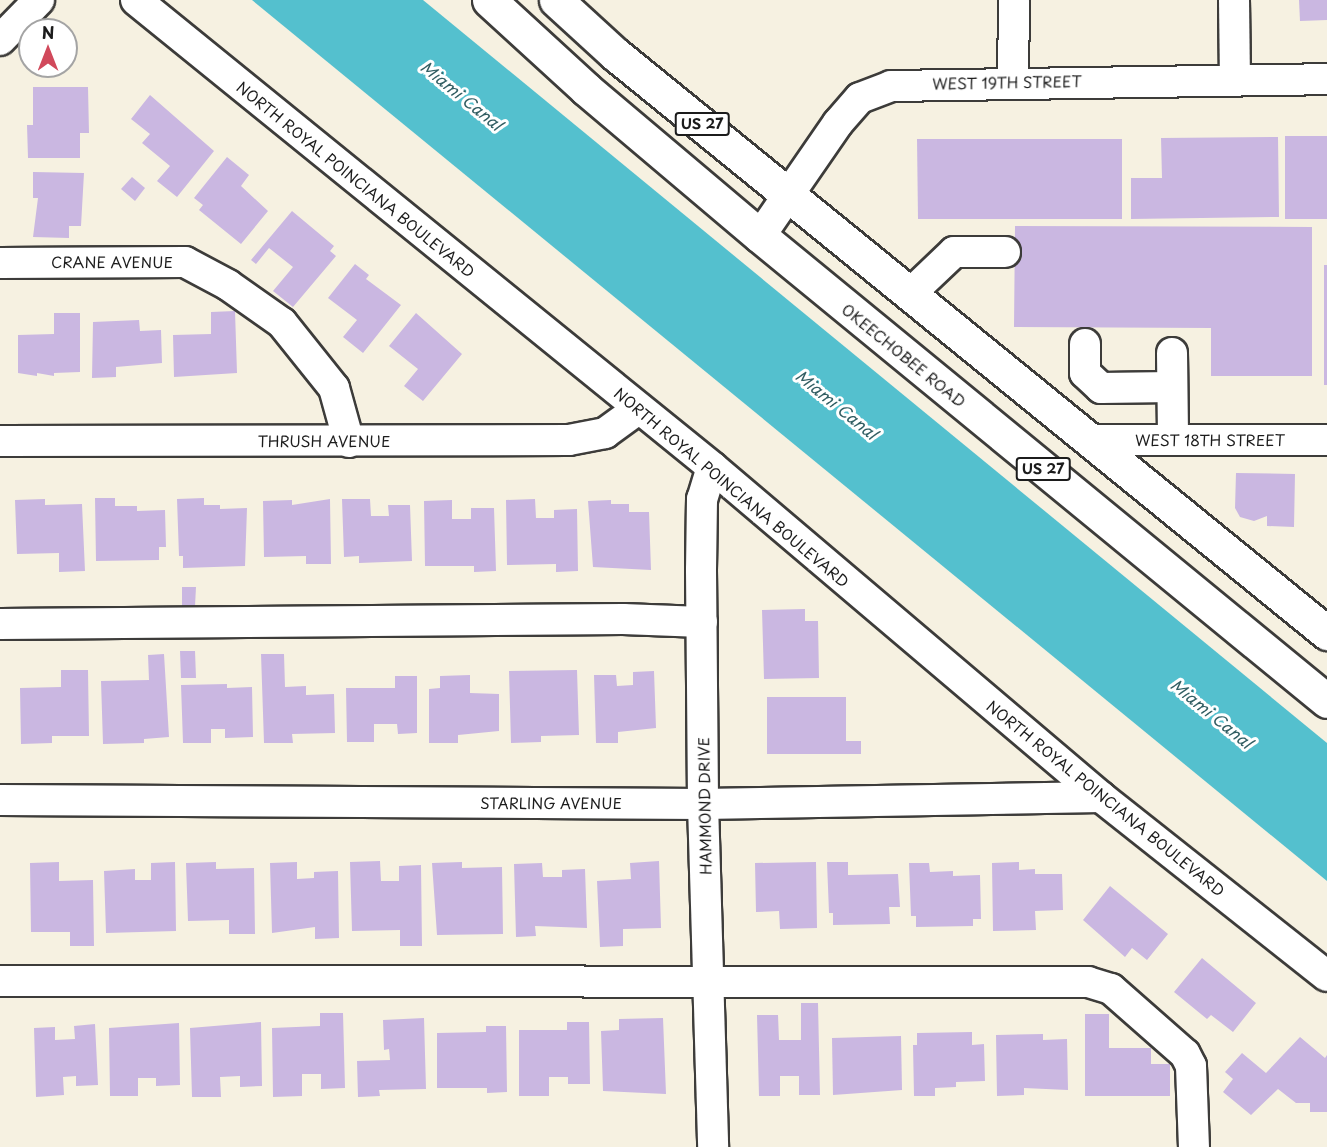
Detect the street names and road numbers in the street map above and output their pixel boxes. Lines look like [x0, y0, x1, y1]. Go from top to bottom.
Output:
street label: WEST 19TH STREET [932, 72, 1082, 92]
street label: NORTH ROYAL POINCIANA BOULEVARD [233, 77, 479, 281]
road number: US 27 [675, 113, 729, 135]
street label: CRANE AVENUE [51, 253, 173, 271]
street label: OKEECHOBEE ROAD [839, 300, 969, 410]
street label: NORTH ROYAL POINCIANA BOULEVARD [611, 383, 853, 591]
street label: WEST 18TH STREET [1135, 431, 1285, 449]
street label: THRUSH AVENUE [258, 432, 390, 450]
road number: US 27 [1016, 458, 1070, 480]
street label: NORTH ROYAL POINCIANA BOULEVARD [983, 696, 1229, 900]
street label: HAMMOND DRIVE [694, 737, 714, 875]
street label: STARLING AVENUE [479, 794, 623, 812]

